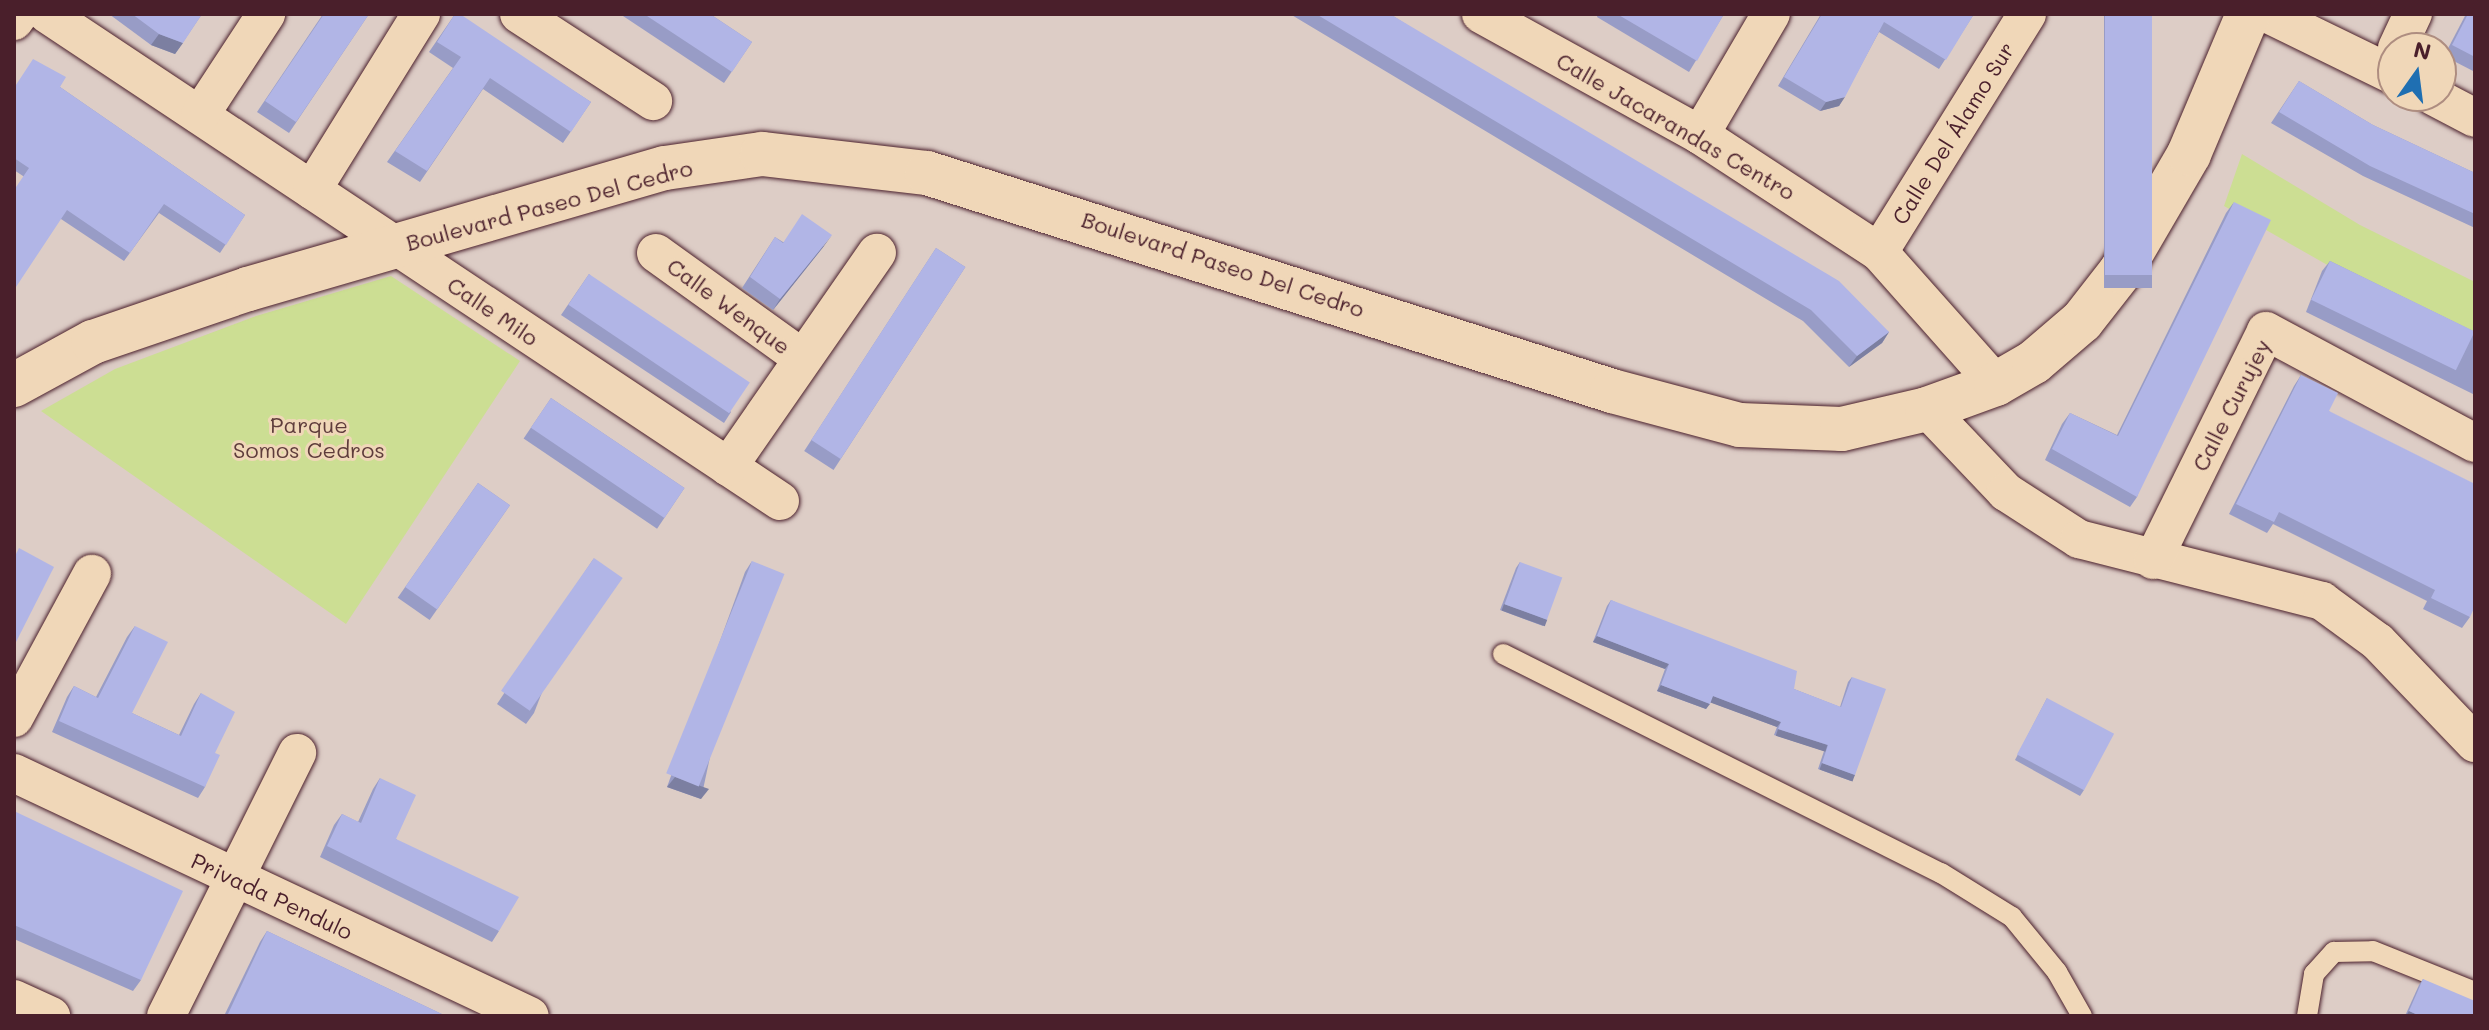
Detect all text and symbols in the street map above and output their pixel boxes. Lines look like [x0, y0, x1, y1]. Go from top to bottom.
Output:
north arrow [2377, 32, 2457, 112]
text: N [2411, 34, 2434, 66]
street label: Calle Del Álamo Sur [1886, 37, 2020, 229]
street label: Calle Jacarandas Centro [1552, 47, 1800, 205]
street label: Boulevard Paseo Del Cedro [403, 154, 695, 256]
street label: Boulevard Paseo Del Cedro [1078, 206, 1368, 322]
street label: Calle Wenque [662, 252, 796, 360]
street label: Calle Milo [443, 271, 543, 351]
street label: Calle Curujey [2186, 335, 2276, 475]
park label: Parque Somos Cedros [233, 411, 385, 462]
street label: Privada Pendulo [187, 847, 357, 945]

